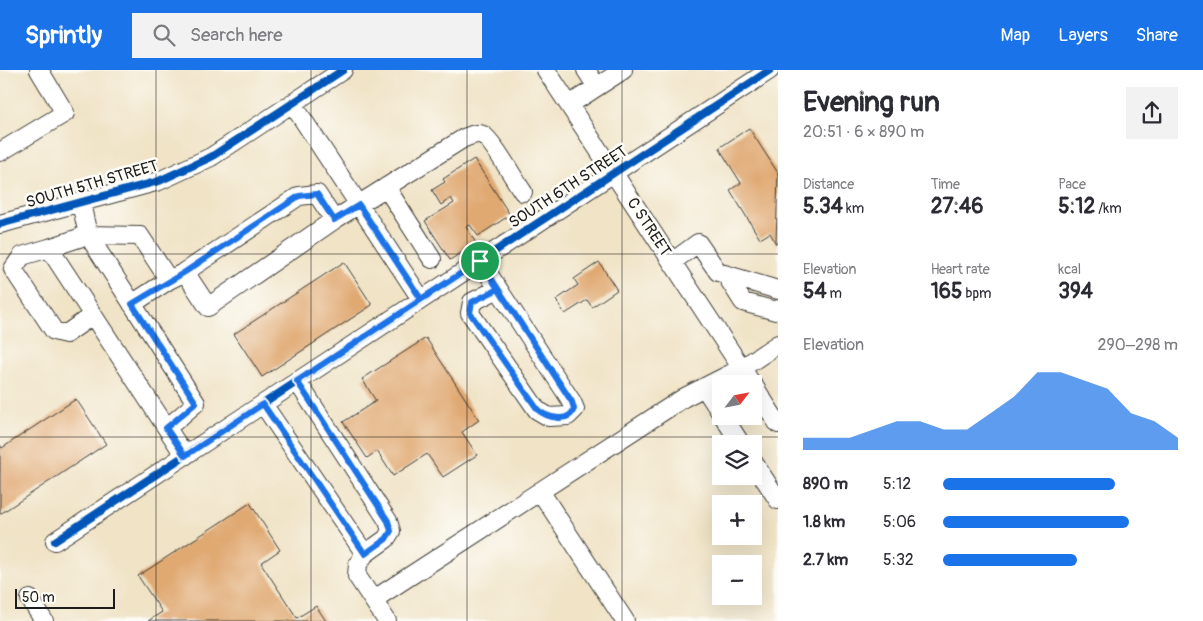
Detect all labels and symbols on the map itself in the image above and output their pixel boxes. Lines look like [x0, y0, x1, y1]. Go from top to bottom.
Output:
street label: SOUTH 6TH STREET [505, 141, 631, 233]
street label: SOUTH 5TH STREET [24, 156, 161, 212]
street label: C STREET [623, 194, 676, 260]
pin [459, 240, 501, 282]
north arrow [712, 375, 762, 425]
scale bar [15, 586, 115, 609]

